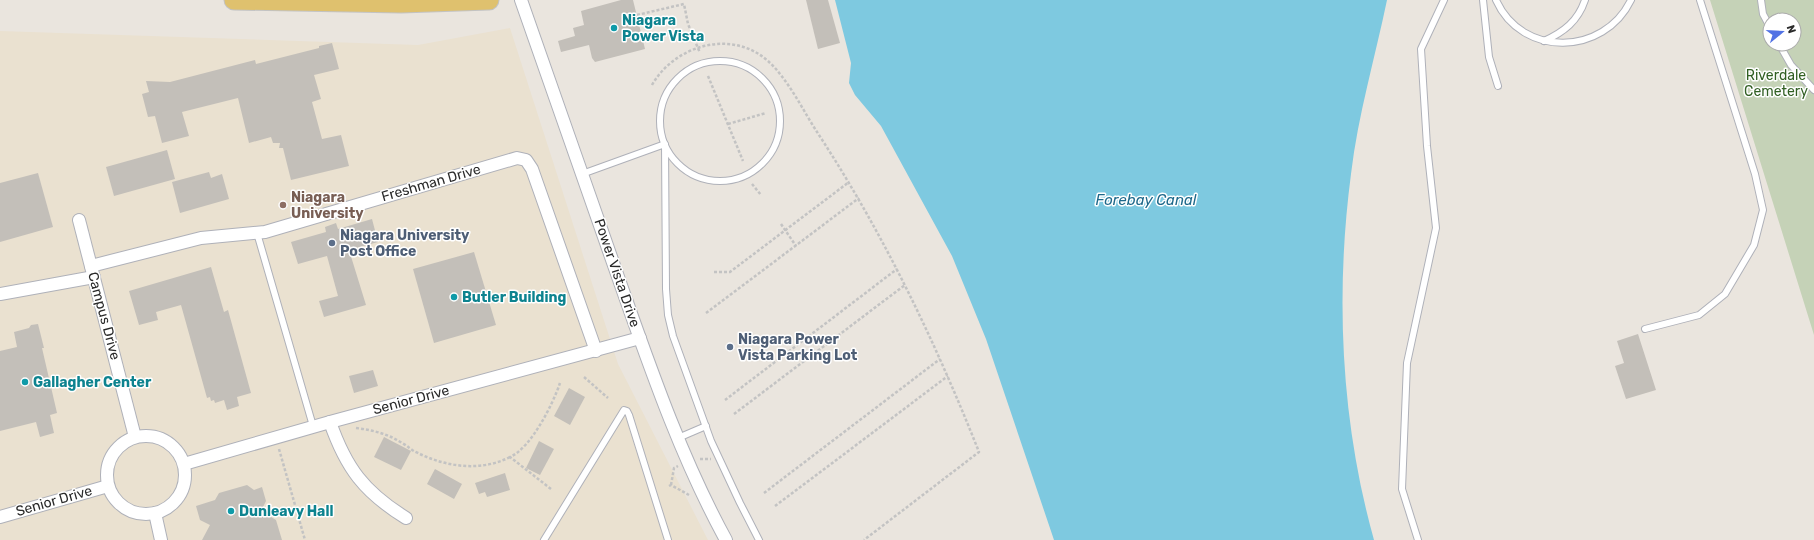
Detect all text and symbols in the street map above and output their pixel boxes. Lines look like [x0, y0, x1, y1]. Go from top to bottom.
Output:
place label: Niagara Power Vista [622, 12, 704, 45]
north arrow [1762, 12, 1802, 52]
marker: Niagara Power Vista [609, 23, 619, 33]
text: N [1784, 23, 1798, 35]
park label: Riverdale Cemetery [1744, 67, 1808, 100]
street label: Freshman Drive [379, 161, 483, 205]
place label: Niagara University [291, 189, 364, 222]
water label: Forebay Canal [1096, 191, 1197, 209]
marker: Niagara University [278, 200, 288, 210]
street label: Power Vista Drive [590, 217, 644, 330]
place label: Niagara University Post Office [340, 227, 470, 260]
marker: Niagara University Post Office [327, 238, 337, 248]
street label: Campus Drive [84, 270, 124, 362]
place label: Butler Building [462, 289, 566, 306]
marker: Butler Building [449, 292, 459, 302]
place label: Niagara Power Vista Parking Lot [738, 331, 858, 364]
marker: Niagara Power Vista Parking Lot [725, 342, 735, 352]
place label: Gallagher Center [33, 374, 152, 391]
marker: Gallagher Center [20, 377, 30, 387]
street label: Senior Drive [371, 382, 451, 418]
street label: Senior Drive [14, 482, 94, 520]
place label: Dunleavy Hall [239, 503, 333, 520]
marker: Dunleavy Hall [226, 506, 236, 516]

